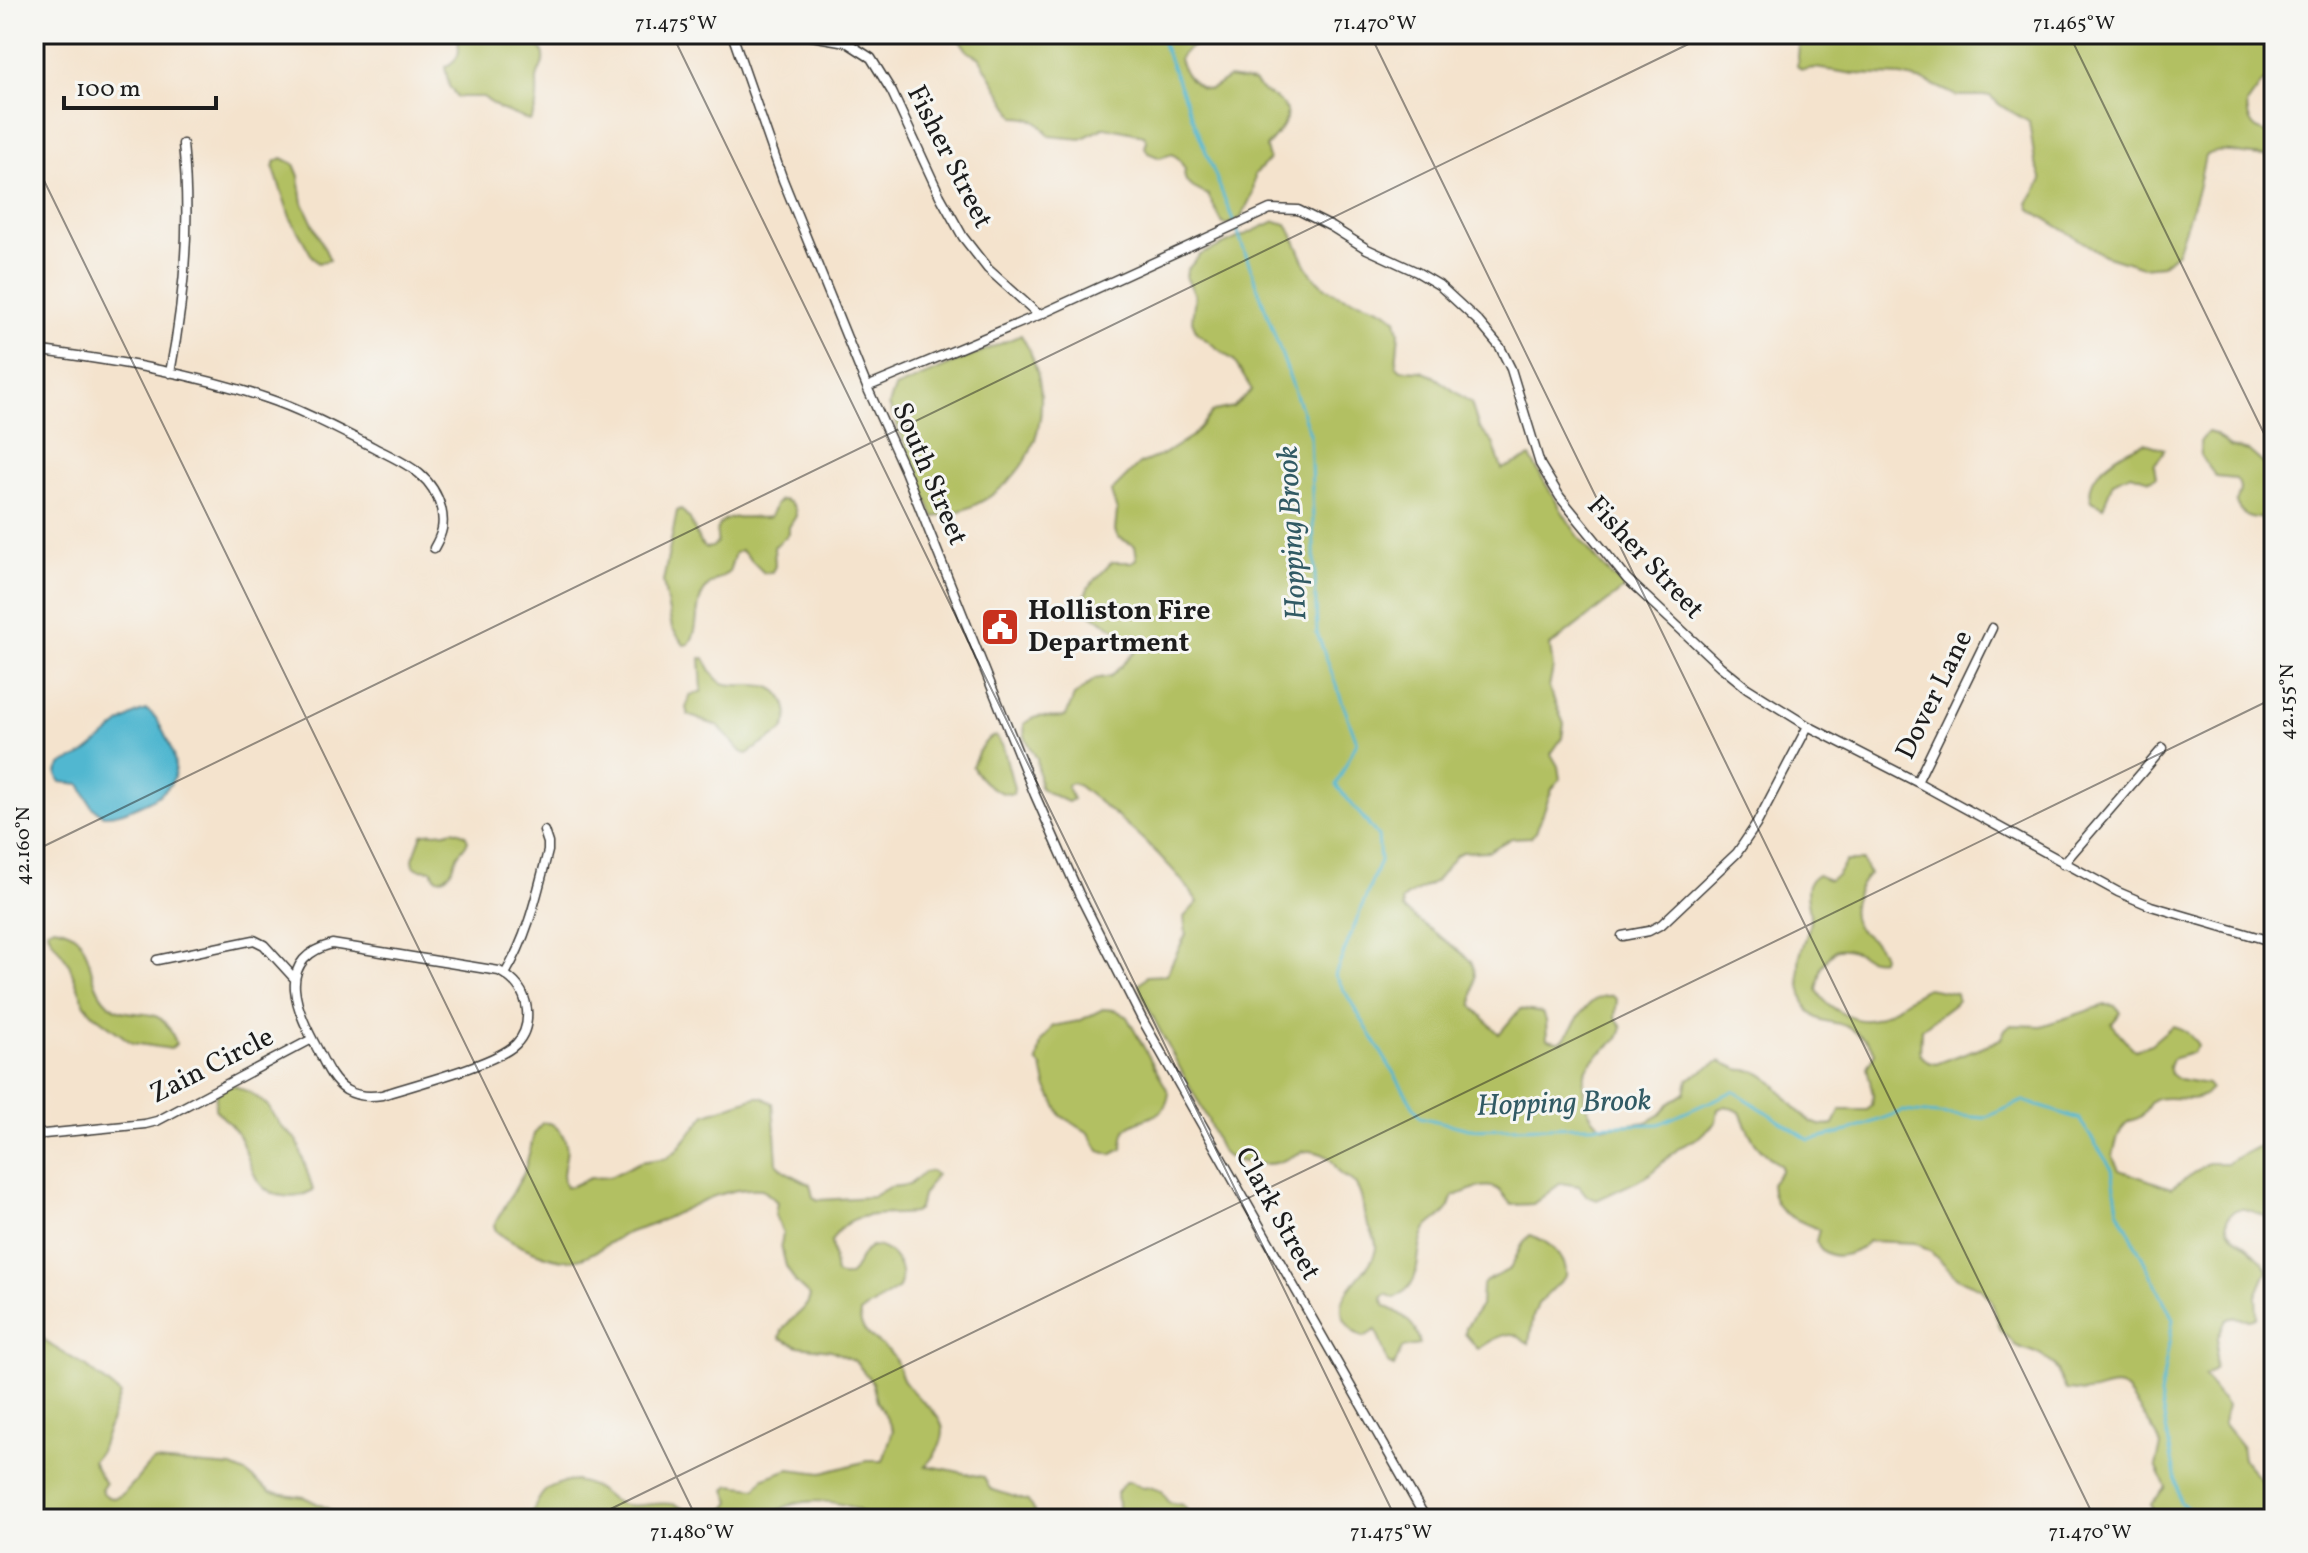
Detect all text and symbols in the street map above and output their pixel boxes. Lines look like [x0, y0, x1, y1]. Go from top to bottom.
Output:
text: 71.475°W [635, 10, 717, 38]
text: 71.470°W [1333, 10, 1417, 38]
text: 71.465°W [2033, 10, 2115, 38]
scale bar [64, 60, 216, 110]
text: 100 m [76, 73, 141, 107]
street label: Fisher Street [896, 79, 1002, 235]
street label: South Street [881, 397, 977, 551]
water label: Hopping Brook [1267, 444, 1319, 621]
street label: Fisher Street [1578, 488, 1712, 628]
place label: Holliston Fire Department [1028, 592, 1211, 663]
public building icon: Holliston Fire Department [979, 606, 1021, 648]
street label: Dover Lane [1887, 624, 1983, 766]
text: 42.155°N [2274, 663, 2302, 740]
text: 42.160°N [10, 806, 38, 886]
street label: Zain Circle [143, 1018, 281, 1114]
water label: Hopping Brook [1476, 1080, 1652, 1128]
street label: Clark Street [1224, 1140, 1330, 1288]
text: 71.480°W [650, 1519, 734, 1547]
text: 71.475°W [1350, 1519, 1432, 1547]
text: 71.470°W [2048, 1519, 2132, 1547]

